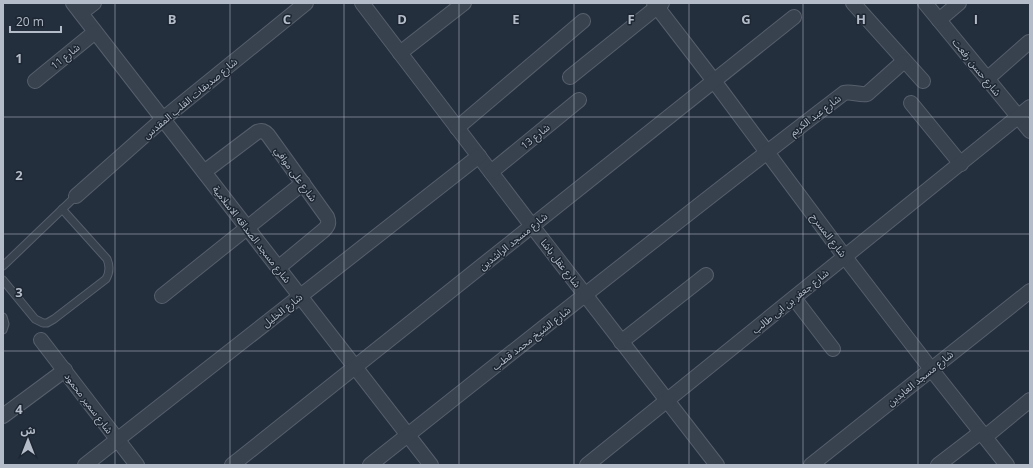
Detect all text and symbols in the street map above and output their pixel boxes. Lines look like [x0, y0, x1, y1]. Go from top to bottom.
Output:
scale bar [10, 8, 61, 34]
text: B [168, 10, 177, 28]
text: C [283, 10, 291, 28]
text: D [397, 10, 407, 28]
text: E [512, 10, 520, 28]
text: F [627, 10, 635, 28]
text: G [741, 10, 751, 28]
text: H [856, 10, 866, 28]
text: I [974, 10, 978, 28]
text: 20 m [16, 13, 44, 30]
street label: شارع حسن رفعت [949, 35, 1005, 99]
street label: شارع 11 [48, 40, 83, 73]
text: 1 [15, 49, 23, 67]
street label: شارع صديقات القلب المقدس [140, 54, 241, 143]
street label: شارع عبد الكريم [787, 91, 844, 140]
street label: شارع 13 [518, 120, 553, 153]
street label: شارع على موافي [270, 144, 321, 205]
text: 2 [15, 166, 23, 184]
street label: شارع مسجد الصداقه الاسلامية [209, 182, 295, 286]
street label: شارع مسجد الراشدين [476, 209, 551, 274]
street label: شارع المسرح [807, 210, 850, 261]
street label: شارع عقل باشا [537, 236, 585, 291]
street label: شارع جعفر بن ابى طالب [748, 265, 832, 337]
text: 3 [15, 283, 23, 301]
street label: شارع الخليل [259, 290, 306, 331]
street label: شارع الشيخ محمد قطب [489, 303, 574, 374]
street label: شارع مسجد العابدين [884, 347, 957, 410]
street label: شارع سمير محمود [61, 370, 117, 437]
text: 4 [15, 400, 23, 418]
north arrow [8, 420, 48, 460]
text: ش [20, 422, 36, 437]

